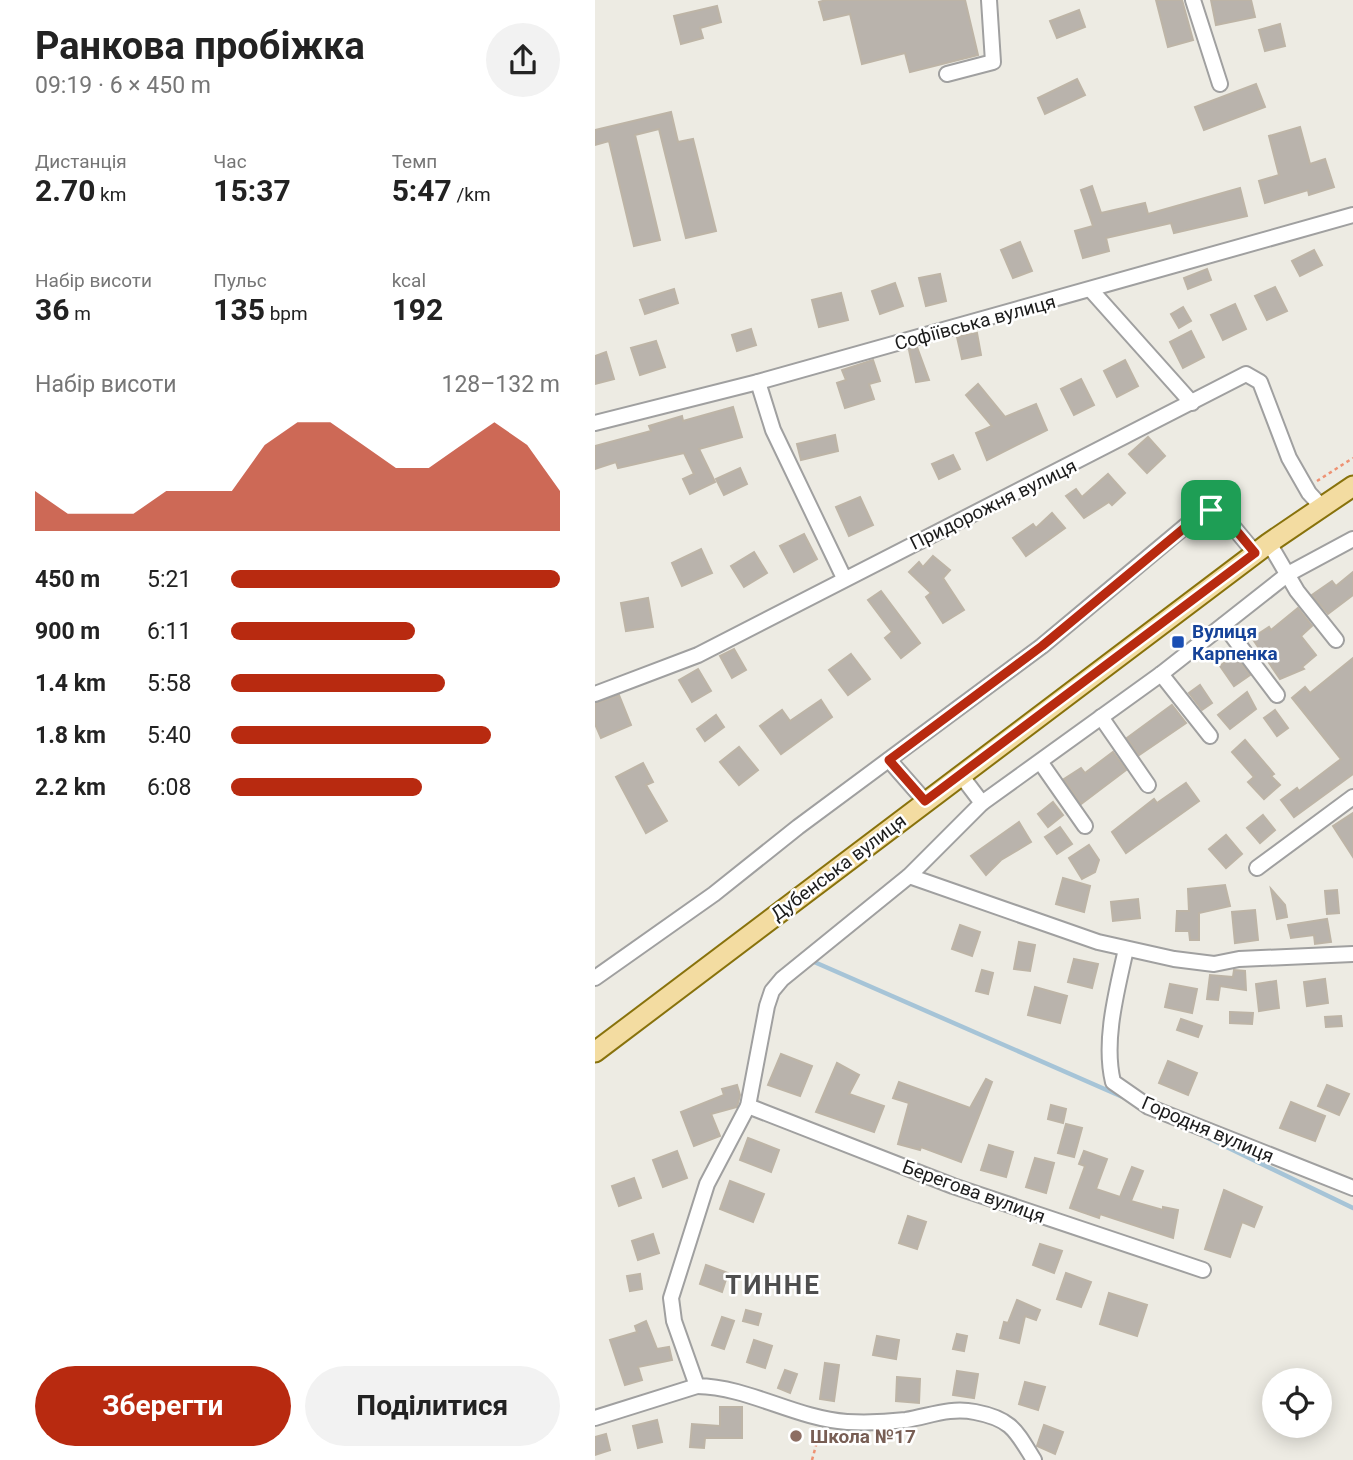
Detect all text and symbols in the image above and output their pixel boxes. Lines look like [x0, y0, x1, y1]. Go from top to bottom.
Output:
button: share [486, 23, 560, 97]
text: Ранкова пробіжка [35, 24, 365, 68]
text: 09:19 · 6 × 450 m [35, 72, 211, 99]
text: Дистанція [35, 150, 127, 173]
text: Час [213, 150, 247, 173]
text: Темп [392, 150, 437, 173]
text: 2.70 [35, 173, 95, 208]
text: 15:37 [213, 173, 291, 208]
text: 5:47 [392, 173, 452, 208]
text: km [95, 183, 126, 206]
text: /km [452, 183, 491, 206]
text: Набір висоти [35, 269, 152, 292]
text: Пульс [213, 269, 267, 292]
text: kcal [392, 269, 426, 292]
street label: Софіївська вулиця [892, 290, 1058, 355]
text: 36 [35, 292, 69, 327]
text: 135 [213, 292, 265, 327]
text: 192 [392, 292, 443, 327]
text: m [69, 302, 91, 325]
text: bpm [265, 302, 308, 325]
text: Набір висоти [35, 371, 177, 398]
text: 128–132 m [441, 371, 560, 398]
street label: Придорожня вулиця [906, 454, 1080, 555]
pin [1181, 480, 1241, 540]
icon: arrive [1192, 491, 1230, 529]
text: 450 m [35, 566, 100, 593]
text: 5:21 [147, 566, 191, 593]
text: 900 m [35, 618, 100, 645]
text: 6:11 [147, 618, 191, 645]
place label: Вулиця Карпенка [1192, 620, 1278, 665]
marker: Вулиця Карпенка [1170, 634, 1186, 650]
text: 1.4 km [35, 670, 106, 697]
text: 5:58 [147, 670, 191, 697]
text: 1.8 km [35, 722, 106, 749]
text: 5:40 [147, 722, 191, 749]
text: 2.2 km [35, 774, 106, 801]
text: 6:08 [147, 774, 191, 801]
street label: Дубенська вулиця [766, 809, 911, 926]
street label: Городня вулиця [1138, 1091, 1277, 1168]
street label: Берегова вулиця [899, 1155, 1048, 1228]
district label: ТИННЕ [725, 1270, 821, 1300]
button: Зберегти [35, 1366, 291, 1446]
button: Поділитися [305, 1366, 560, 1446]
map controls [1262, 1368, 1332, 1438]
button: locate [1262, 1368, 1332, 1438]
place label: Школа №17 [810, 1425, 916, 1448]
marker: Школа №17 [788, 1428, 804, 1444]

